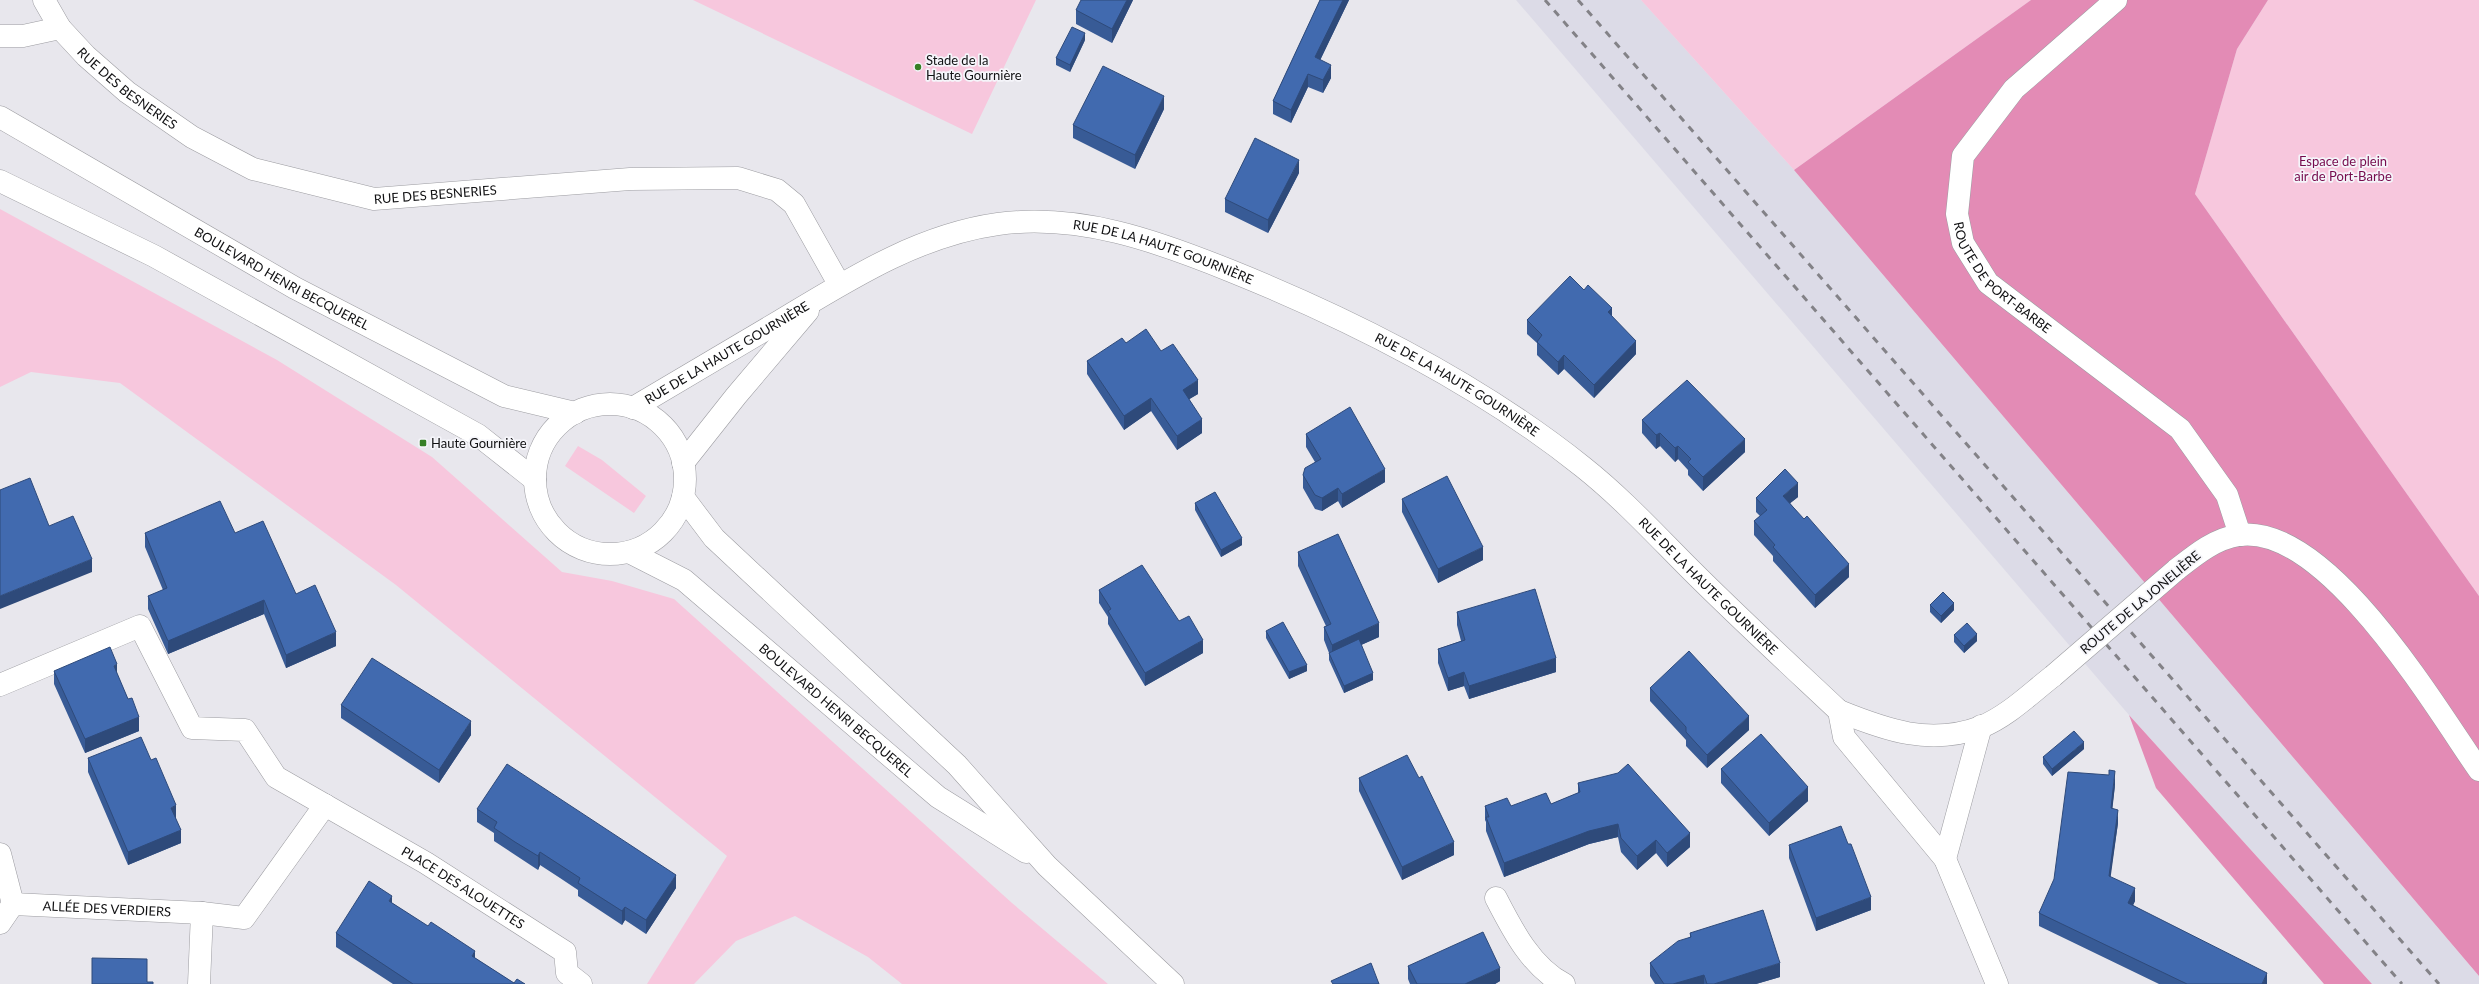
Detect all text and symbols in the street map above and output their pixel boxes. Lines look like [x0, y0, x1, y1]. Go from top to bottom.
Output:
street label: RUE DES BESNERIES [74, 44, 181, 132]
place label: Stade de la Haute Gournière [926, 52, 1022, 83]
marker: Stade de la Haute Gournière [913, 62, 923, 72]
park label: Espace de plein air de Port-Barbe [2294, 153, 2392, 184]
street label: RUE DES BESNERIES [373, 181, 497, 207]
street label: RUE DE LA HAUTE GOURNIÈRE [1072, 216, 1256, 287]
street label: ROUTE DE PORT-BARBE [1951, 220, 2055, 336]
street label: BOULEVARD HENRI BECQUEREL [192, 224, 372, 333]
street label: RUE DE LA HAUTE GOURNIÈRE [642, 297, 812, 407]
street label: RUE DE LA HAUTE GOURNIÈRE [1372, 329, 1542, 439]
place label: Haute Gournière [431, 435, 527, 451]
marker: Haute Gournière [418, 438, 428, 448]
street label: RUE DE LA HAUTE GOURNIÈRE [1636, 514, 1781, 658]
street label: ROUTE DE LA JONELIÈRE [2077, 547, 2203, 657]
street label: BOULEVARD HENRI BECQUEREL [756, 640, 917, 781]
street label: PLACE DES ALOUETTES [399, 843, 528, 932]
street label: ALLÉE DES VERDIERS [42, 897, 172, 920]

